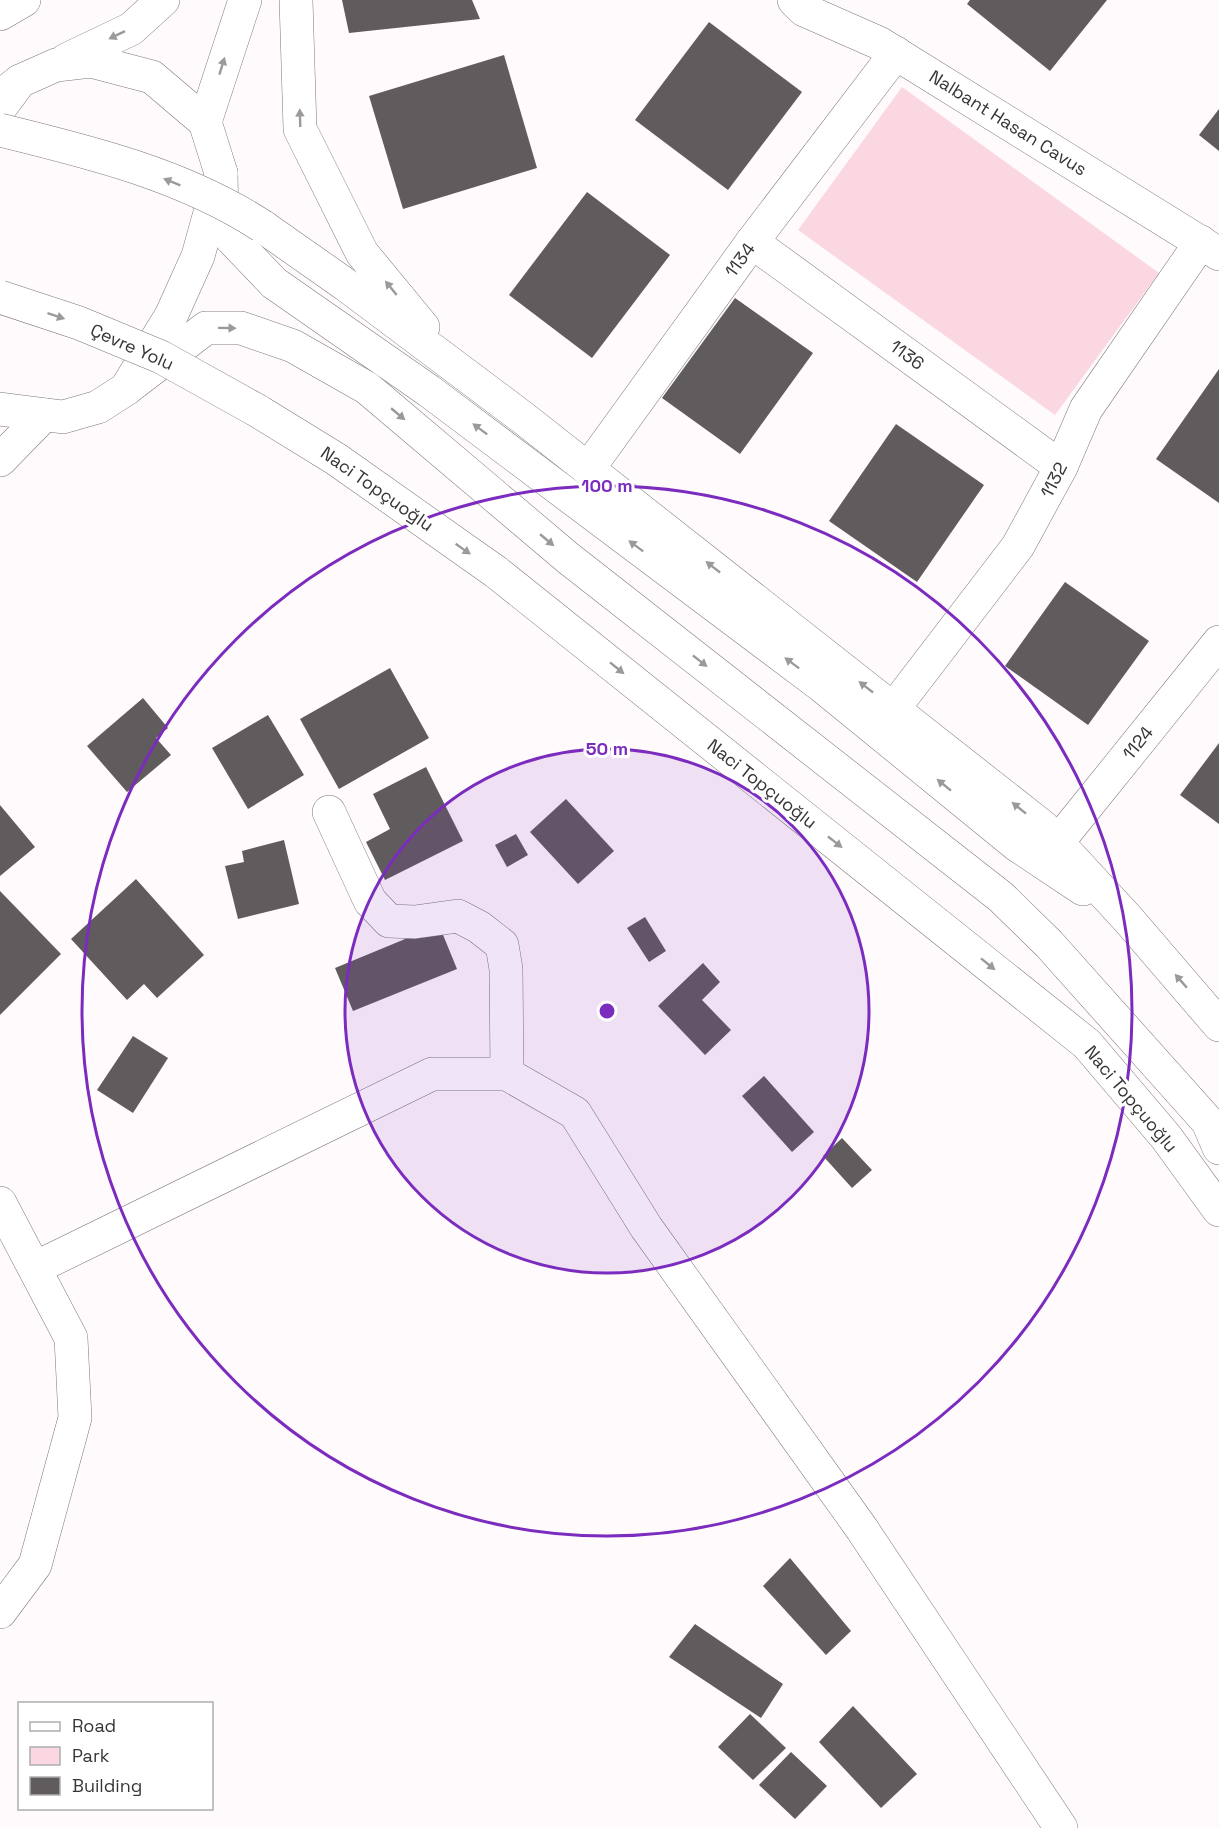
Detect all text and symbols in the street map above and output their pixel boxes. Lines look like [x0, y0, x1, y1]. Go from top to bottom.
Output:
one-way arrow [108, 30, 126, 40]
one-way arrow [218, 57, 227, 75]
street label: Nalbant Hasan Cavus [925, 65, 1091, 180]
one-way arrow [295, 108, 304, 127]
one-way arrow [163, 177, 181, 187]
street label: 1134 [719, 238, 760, 282]
one-way arrow [384, 280, 397, 296]
one-way arrow [47, 311, 65, 321]
street label: Çevre Yolu [87, 318, 178, 375]
one-way arrow [218, 323, 237, 333]
street label: 1136 [886, 334, 929, 375]
one-way arrow [390, 408, 406, 421]
one-way arrow [472, 423, 488, 435]
street label: Naci Topçuoğlu [316, 441, 438, 536]
street label: 1132 [1035, 458, 1072, 501]
text: 100 m [581, 474, 633, 497]
one-way arrow [539, 534, 555, 547]
one-way arrow [628, 540, 644, 552]
one-way arrow [454, 543, 470, 555]
one-way arrow [705, 561, 721, 573]
one-way arrow [692, 655, 708, 668]
one-way arrow [784, 657, 800, 669]
one-way arrow [610, 661, 625, 673]
one-way arrow [859, 682, 874, 694]
street label: 1124 [1117, 721, 1158, 764]
street label: Naci Topçuoğlu [703, 734, 822, 834]
text: 50 m [586, 737, 628, 760]
one-way arrow [937, 779, 952, 792]
one-way arrow [1011, 802, 1027, 815]
one-way arrow [827, 836, 843, 849]
one-way arrow [980, 957, 995, 969]
one-way arrow [1175, 974, 1188, 989]
centre of rings [597, 1001, 617, 1021]
street label: Naci Topçuoğlu [1080, 1040, 1183, 1157]
legend [18, 1702, 213, 1810]
text: Road [72, 1714, 116, 1737]
text: Park [72, 1744, 110, 1767]
text: Building [72, 1774, 142, 1797]

